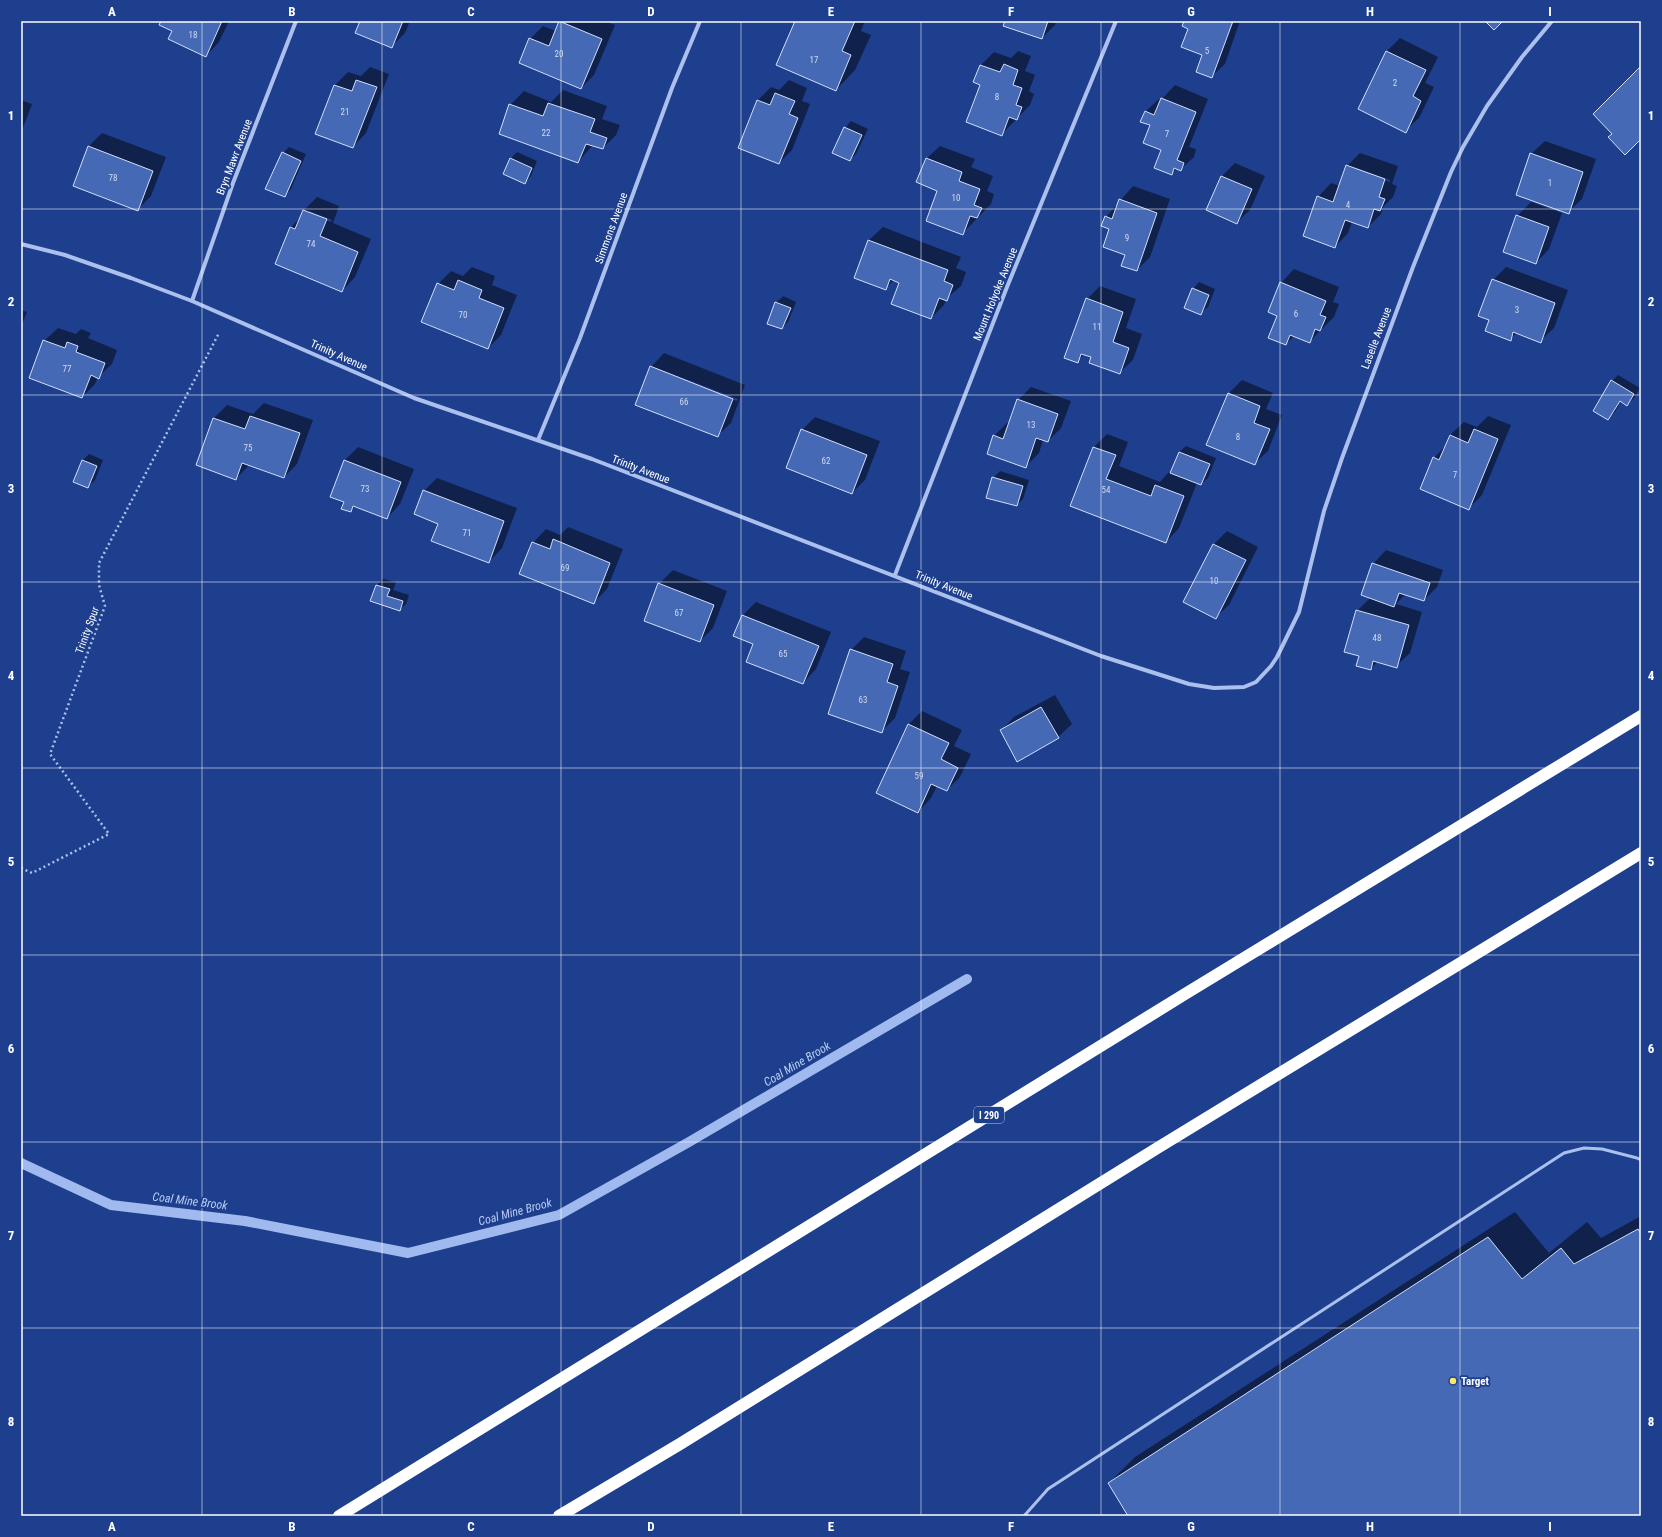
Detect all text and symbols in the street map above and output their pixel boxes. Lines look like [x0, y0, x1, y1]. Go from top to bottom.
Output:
text: A [108, 4, 116, 19]
text: B [288, 4, 296, 19]
text: C [467, 4, 475, 19]
text: D [647, 4, 655, 19]
text: E [828, 4, 835, 19]
text: F [1008, 4, 1014, 19]
text: G [1187, 4, 1195, 19]
text: H [1366, 4, 1374, 19]
text: I [1548, 4, 1552, 19]
house number: 18 [189, 30, 197, 40]
house number: 5 [1205, 46, 1210, 56]
house number: 20 [555, 49, 563, 59]
house number: 17 [810, 55, 819, 65]
house number: 2 [1393, 78, 1398, 88]
house number: 8 [995, 92, 999, 102]
house number: 21 [341, 107, 349, 117]
text: 1 [8, 108, 14, 123]
text: 1 [1648, 108, 1654, 123]
street label: Bryn Mawr Avenue [214, 117, 255, 197]
house number: 22 [542, 128, 551, 138]
house number: 7 [1165, 129, 1170, 139]
house number: 78 [109, 173, 117, 183]
house number: 1 [1548, 178, 1552, 188]
street label: Simmons Avenue [593, 191, 630, 266]
house number: 10 [952, 193, 960, 203]
house number: 4 [1346, 200, 1351, 210]
house number: 9 [1125, 233, 1129, 243]
house number: 74 [307, 239, 316, 249]
street label: Mount Holyoke Avenue [971, 246, 1020, 343]
text: 2 [8, 294, 15, 309]
text: 2 [1648, 294, 1655, 309]
street label: Laselle Avenue [1359, 305, 1394, 371]
house number: 3 [1515, 305, 1519, 315]
house number: 6 [1294, 309, 1298, 319]
house number: 70 [459, 310, 467, 320]
house number: 11 [1093, 322, 1101, 332]
street label: Trinity Avenue [308, 337, 369, 374]
house number: 77 [63, 364, 72, 374]
house number: 66 [680, 397, 688, 407]
house number: 13 [1027, 420, 1035, 430]
house number: 8 [1236, 432, 1240, 442]
house number: 75 [244, 443, 253, 453]
street label: Trinity Avenue [610, 452, 672, 486]
house number: 62 [822, 456, 831, 466]
house number: 7 [1453, 470, 1458, 480]
text: 3 [8, 481, 14, 496]
text: 3 [1648, 481, 1654, 496]
house number: 73 [361, 484, 369, 494]
house number: 54 [1102, 485, 1111, 495]
house number: 71 [463, 528, 471, 538]
house number: 69 [561, 563, 569, 573]
street label: Trinity Avenue [913, 568, 975, 603]
house number: 10 [1210, 576, 1218, 586]
street label: Trinity Spur [73, 604, 102, 656]
house number: 67 [675, 608, 684, 618]
house number: 48 [1373, 633, 1381, 643]
house number: 65 [779, 649, 788, 659]
text: 4 [8, 668, 15, 683]
text: 4 [1648, 668, 1655, 683]
house number: 63 [859, 695, 867, 705]
house number: 59 [915, 771, 923, 781]
text: 5 [8, 854, 15, 869]
text: 5 [1648, 854, 1655, 869]
water label: Coal Mine Brook [761, 1038, 834, 1089]
text: 6 [8, 1041, 15, 1056]
text: 6 [1648, 1041, 1655, 1056]
road number: I 290 [974, 1107, 1004, 1123]
water label: Coal Mine Brook [152, 1189, 229, 1213]
water label: Coal Mine Brook [477, 1195, 554, 1229]
text: 7 [8, 1228, 15, 1243]
text: 7 [1648, 1228, 1655, 1243]
place label: Target [1461, 1375, 1490, 1388]
marker: Target [1448, 1376, 1458, 1386]
text: 8 [8, 1414, 14, 1429]
text: 8 [1648, 1414, 1654, 1429]
text: A [108, 1519, 116, 1534]
text: B [288, 1519, 296, 1534]
text: C [467, 1519, 475, 1534]
text: D [647, 1519, 655, 1534]
text: E [828, 1519, 835, 1534]
text: F [1008, 1519, 1014, 1534]
text: G [1187, 1519, 1195, 1534]
text: H [1366, 1519, 1374, 1534]
text: I [1548, 1519, 1552, 1534]

